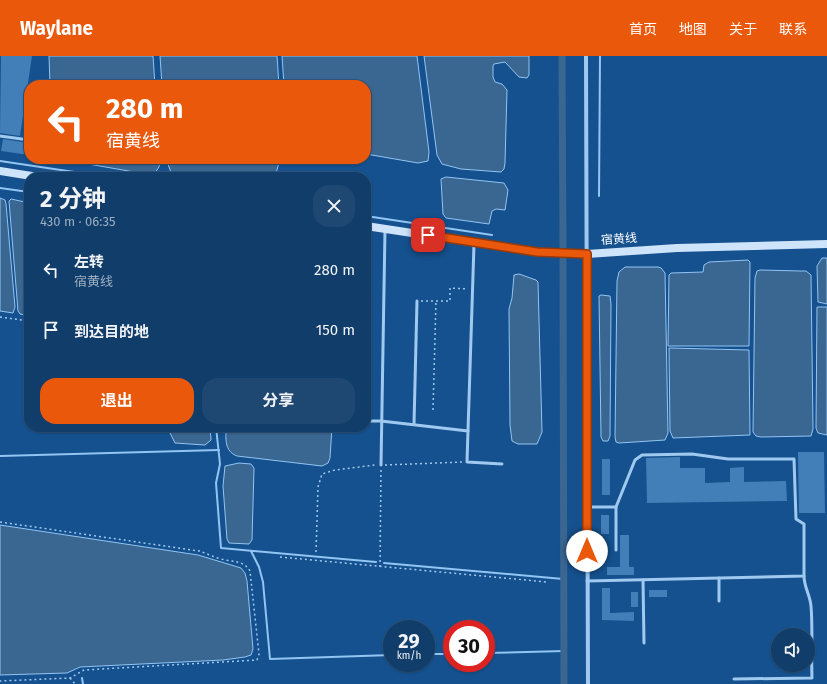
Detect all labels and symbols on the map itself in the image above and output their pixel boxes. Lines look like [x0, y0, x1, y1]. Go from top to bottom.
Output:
pin [411, 218, 445, 252]
street label: 宿黄线 [601, 231, 637, 247]
position arrow [566, 530, 608, 572]
speed limit sign: 30 [443, 620, 495, 672]

